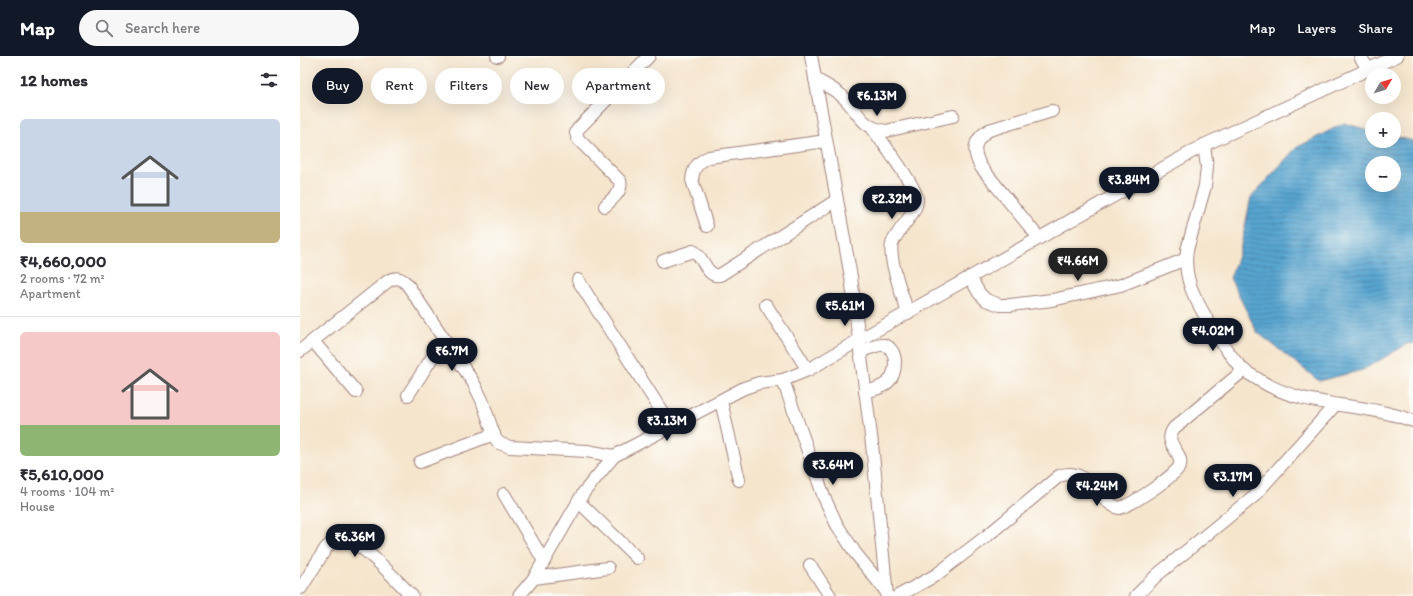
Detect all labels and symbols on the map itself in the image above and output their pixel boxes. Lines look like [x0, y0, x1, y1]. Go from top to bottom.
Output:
north arrow [1365, 68, 1401, 104]
pin: ₹6.13M [844, 83, 910, 117]
pin: ₹3.84M [1096, 167, 1162, 201]
pin: ₹2.32M [859, 186, 925, 220]
pin: ₹4.66M [1045, 248, 1111, 282]
pin: ₹5.61M [812, 293, 878, 327]
pin: ₹4.02M [1180, 318, 1246, 352]
pin: ₹6.7M [424, 338, 480, 372]
pin: ₹3.13M [634, 408, 700, 442]
pin: ₹3.64M [800, 452, 866, 486]
pin: ₹3.17M [1200, 464, 1266, 498]
pin: ₹4.24M [1064, 473, 1130, 507]
pin: ₹6.36M [322, 524, 388, 558]

